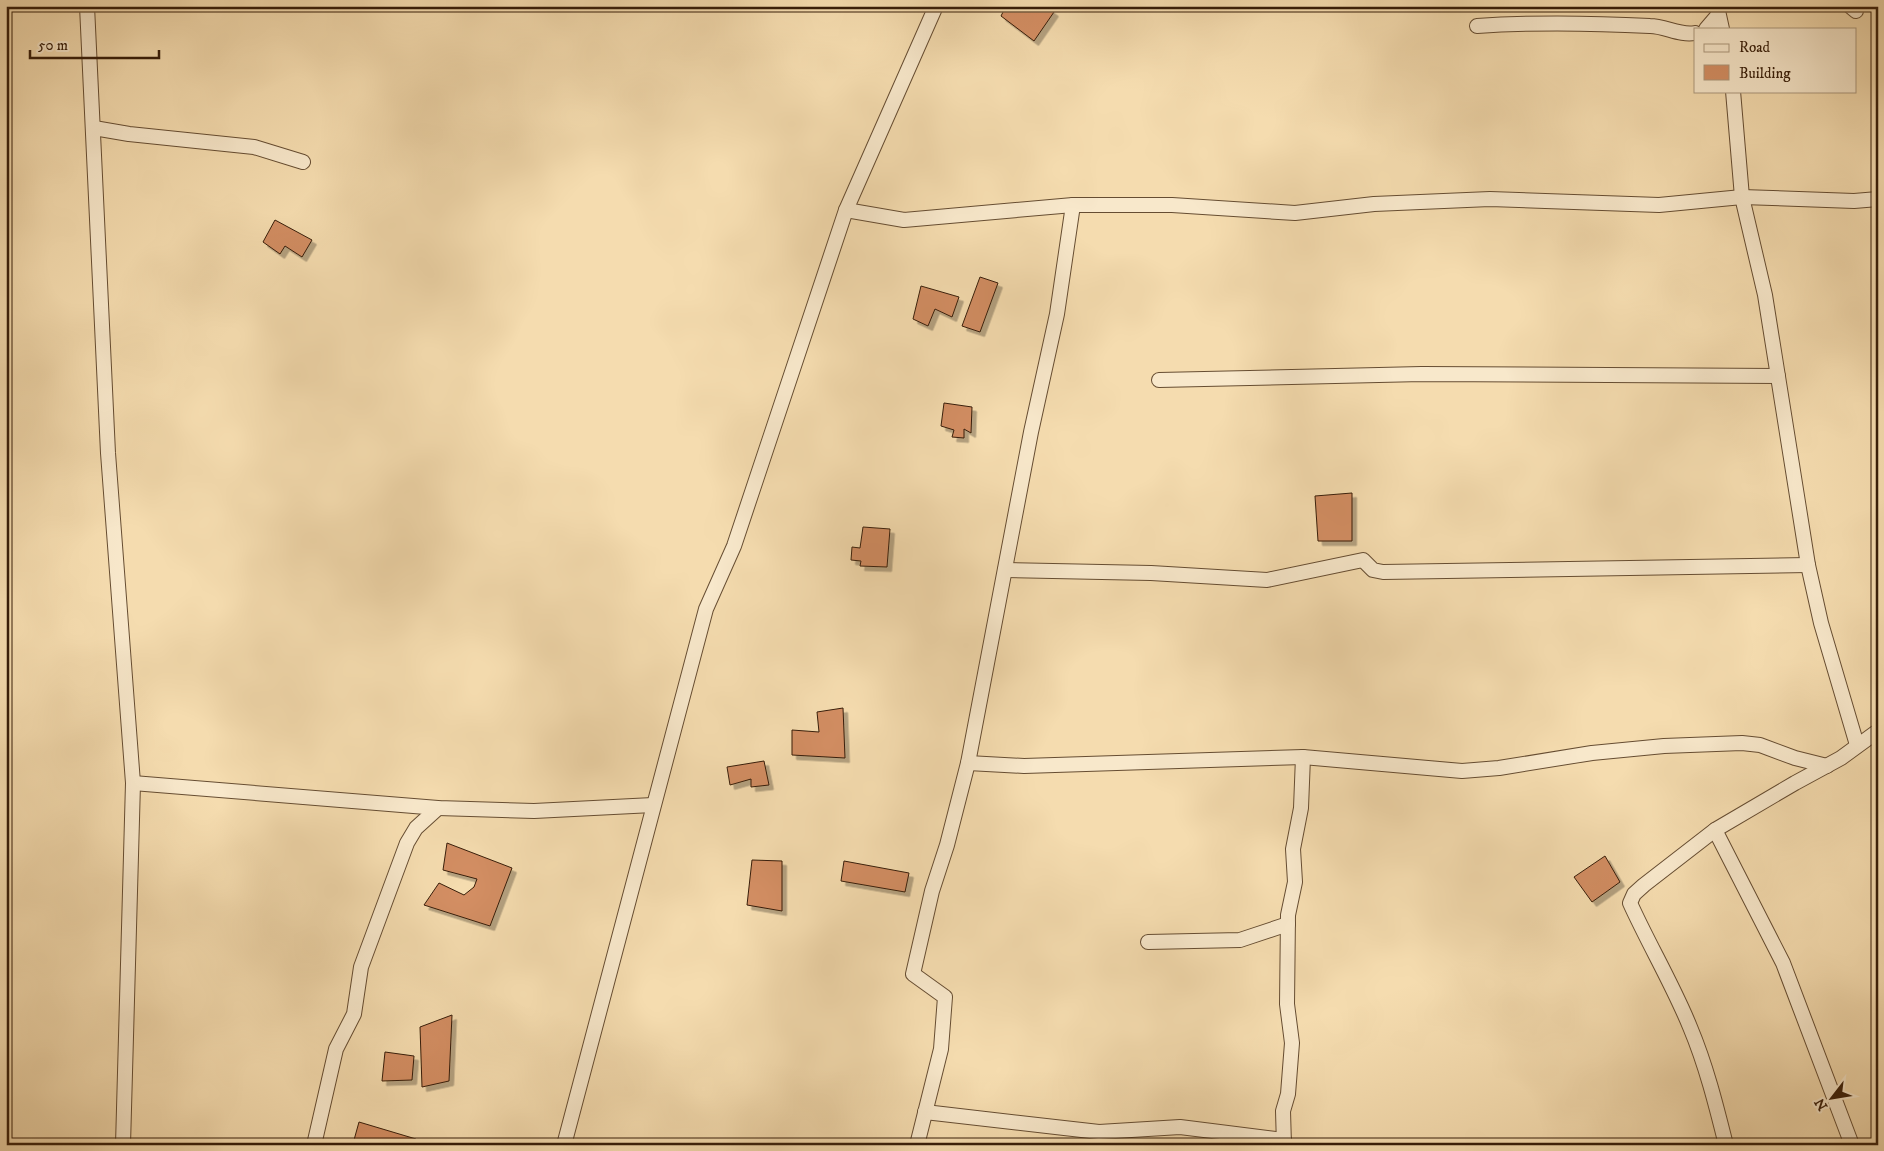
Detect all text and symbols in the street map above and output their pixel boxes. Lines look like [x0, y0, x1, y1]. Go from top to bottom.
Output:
scale bar [30, 28, 159, 60]
legend [1694, 28, 1856, 92]
text: 50 m [38, 36, 68, 55]
text: Road [1739, 38, 1771, 57]
text: Building [1739, 64, 1791, 83]
north arrow [1806, 1074, 1856, 1124]
text: N [1811, 1094, 1832, 1114]

